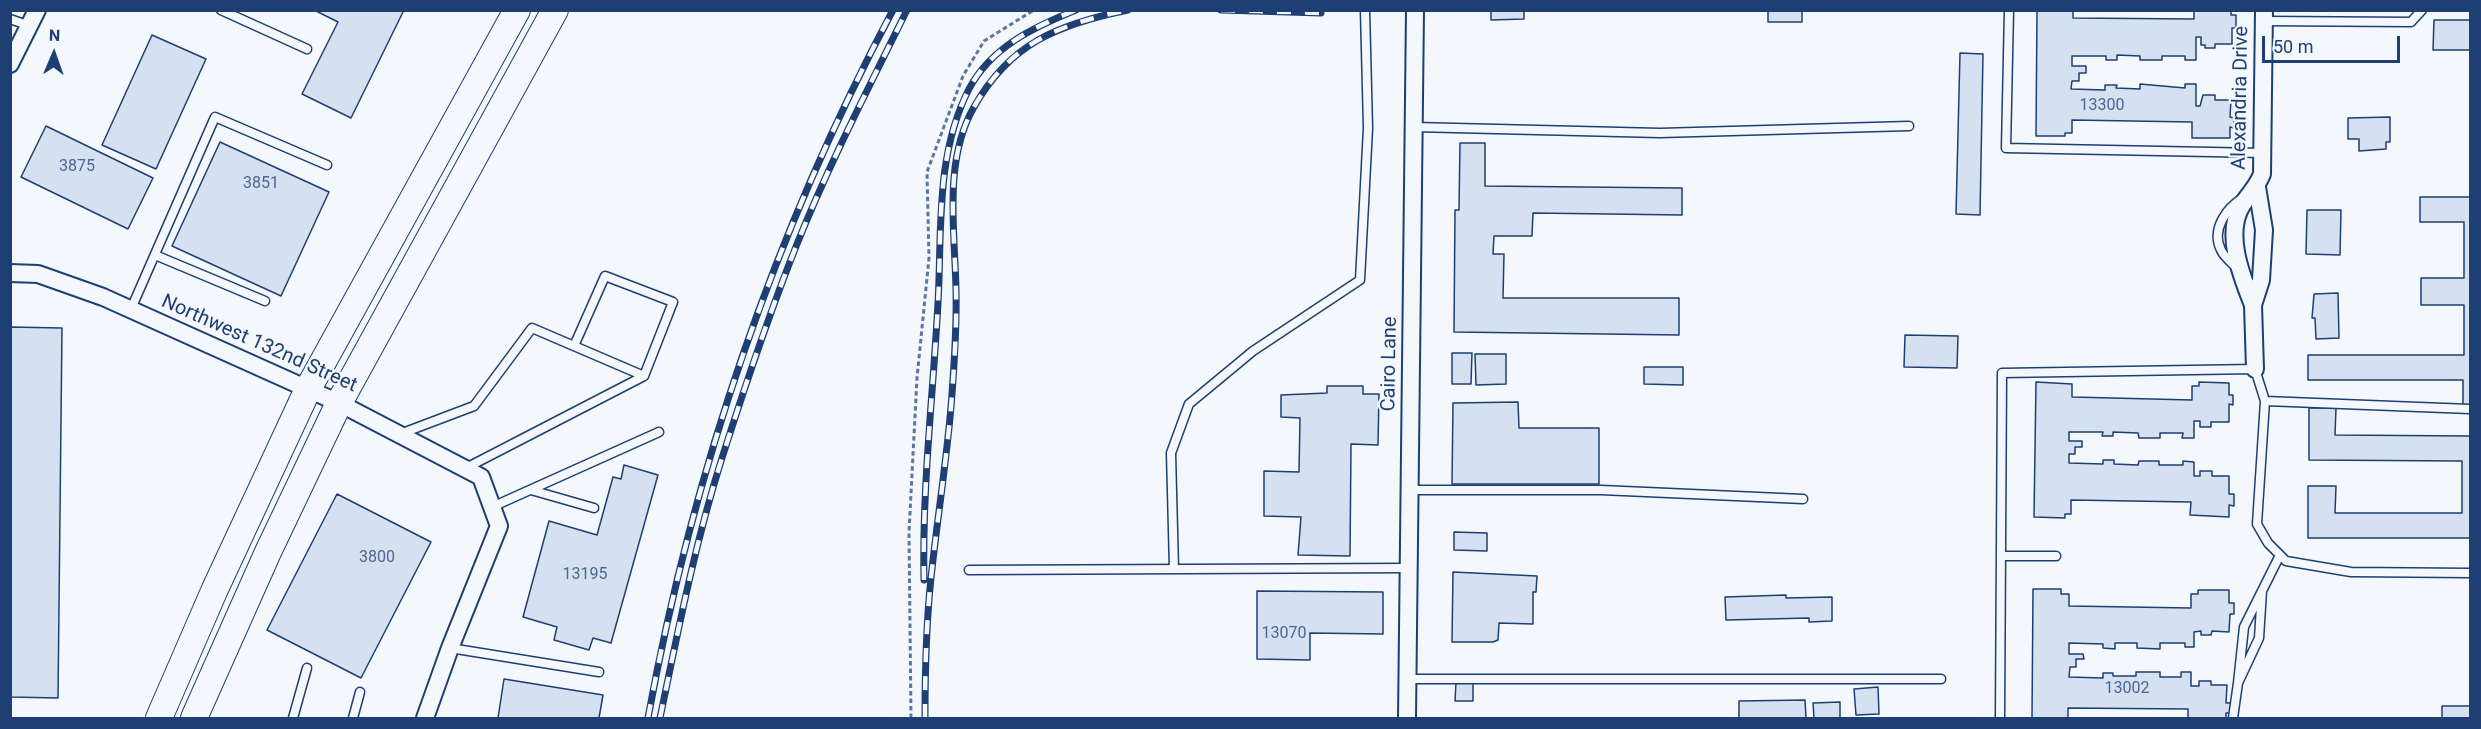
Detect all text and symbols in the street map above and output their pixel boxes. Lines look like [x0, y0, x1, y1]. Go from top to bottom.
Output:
north arrow [24, 24, 84, 84]
scale bar [2265, 24, 2403, 62]
text: N [49, 26, 61, 45]
street label: Alexandria Drive [2228, 26, 2254, 170]
text: 50 m [2273, 36, 2313, 57]
house number: 13300 [2080, 96, 2124, 116]
house number: 3875 [59, 157, 95, 177]
house number: 3851 [243, 174, 279, 194]
street label: Northwest 132nd Street [157, 290, 361, 398]
street label: Cairo Lane [1377, 316, 1403, 412]
house number: 3800 [359, 548, 395, 568]
house number: 13195 [563, 565, 607, 585]
house number: 13070 [1262, 624, 1306, 644]
house number: 13002 [2105, 679, 2149, 699]

